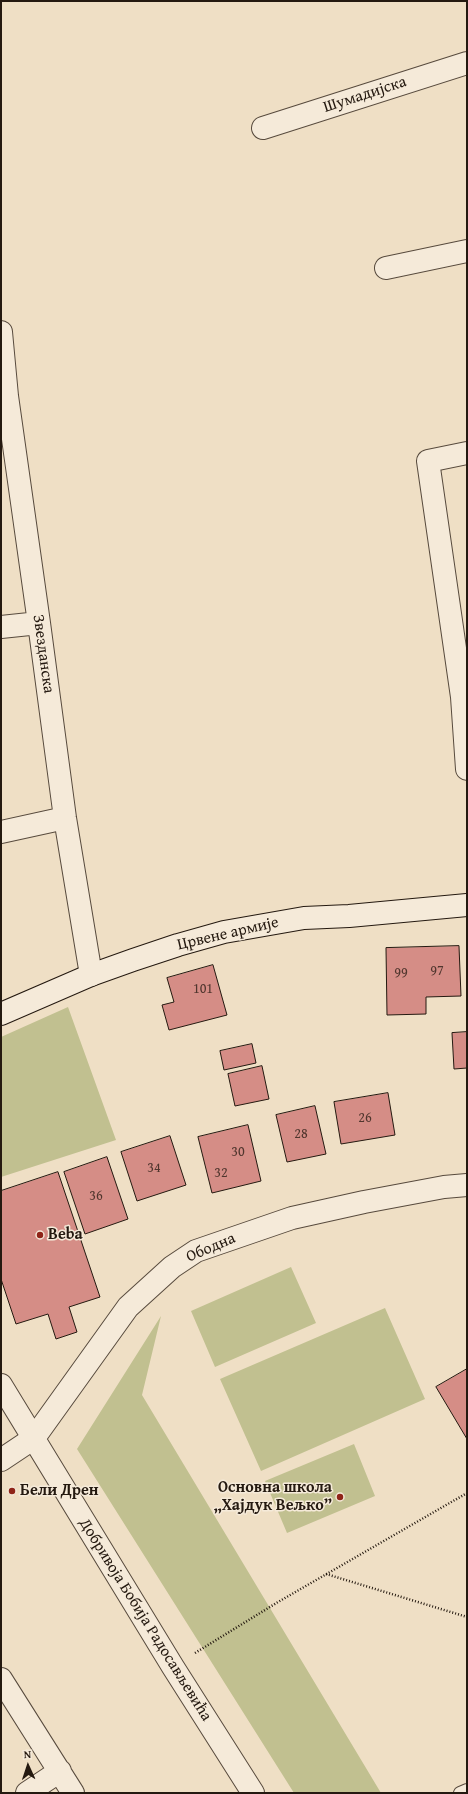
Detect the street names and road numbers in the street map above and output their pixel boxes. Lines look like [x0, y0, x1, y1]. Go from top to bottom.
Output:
street label: Шумадијска [321, 73, 409, 117]
street label: Звезданска [28, 613, 58, 695]
street label: Црвене армије [175, 913, 281, 955]
street label: Ободна [183, 1229, 239, 1267]
street label: Добривоја Бобија Радосављевића [75, 1515, 215, 1725]

